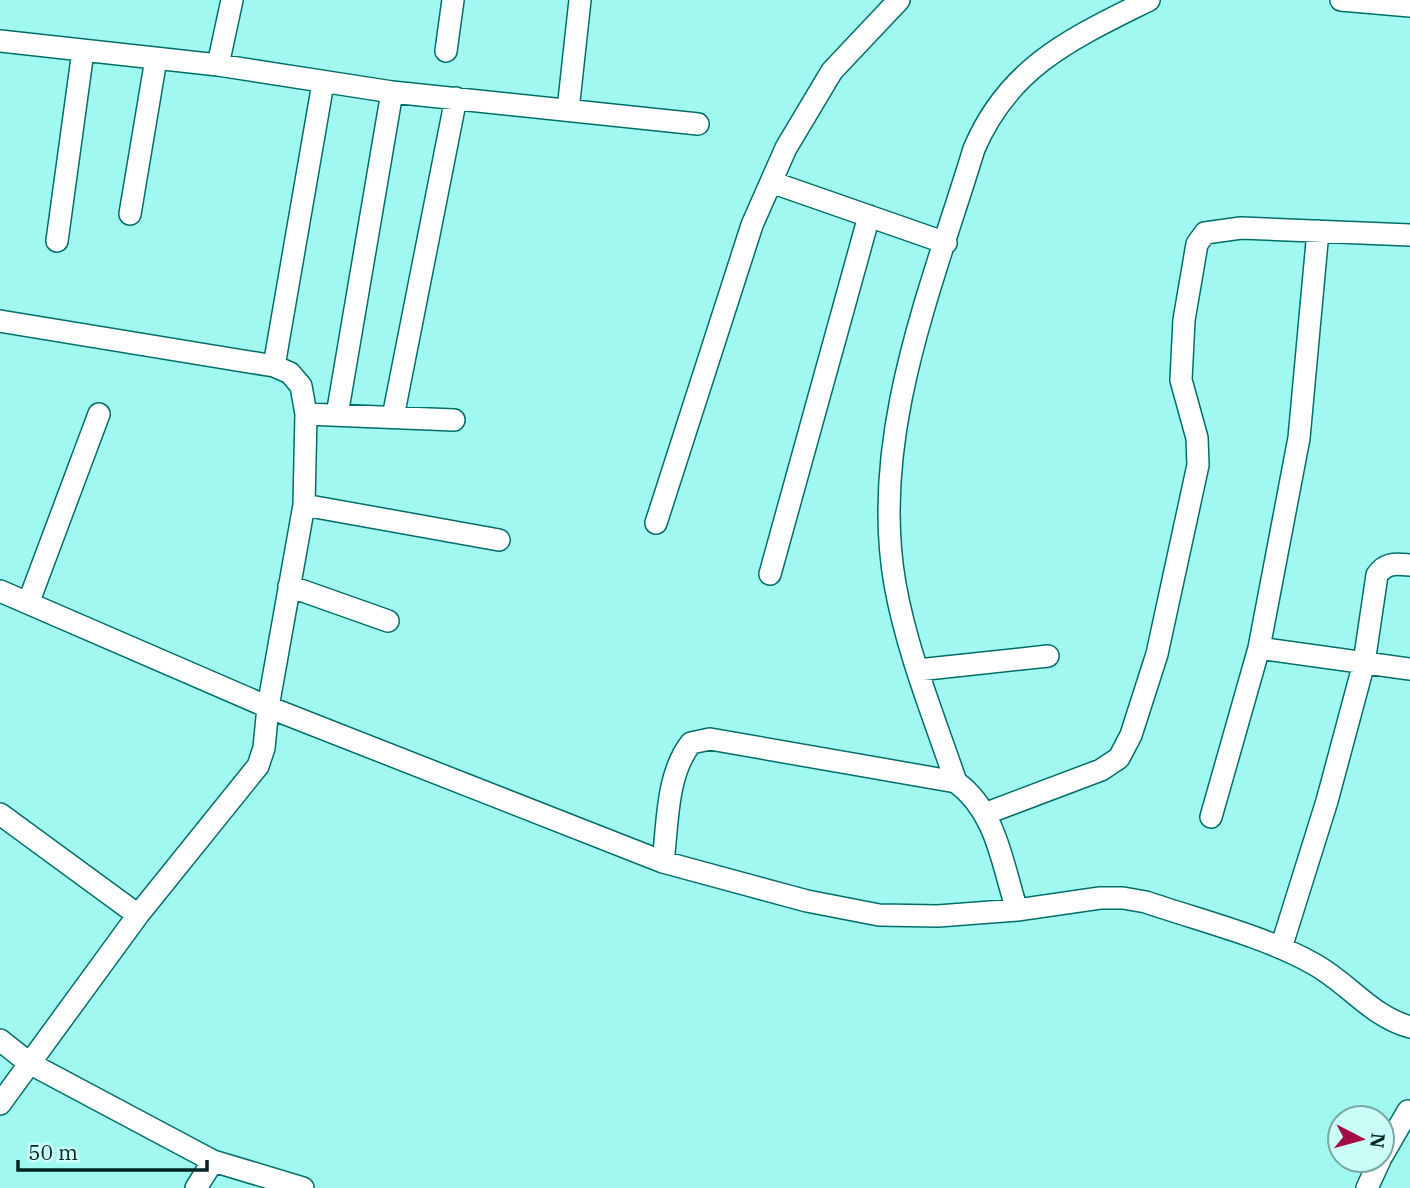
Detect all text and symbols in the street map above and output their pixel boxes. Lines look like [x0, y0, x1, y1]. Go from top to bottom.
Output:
north arrow [1326, 1104, 1396, 1174]
scale bar [18, 1128, 206, 1172]
text: N [1365, 1132, 1391, 1150]
text: 50 m [28, 1138, 78, 1166]

